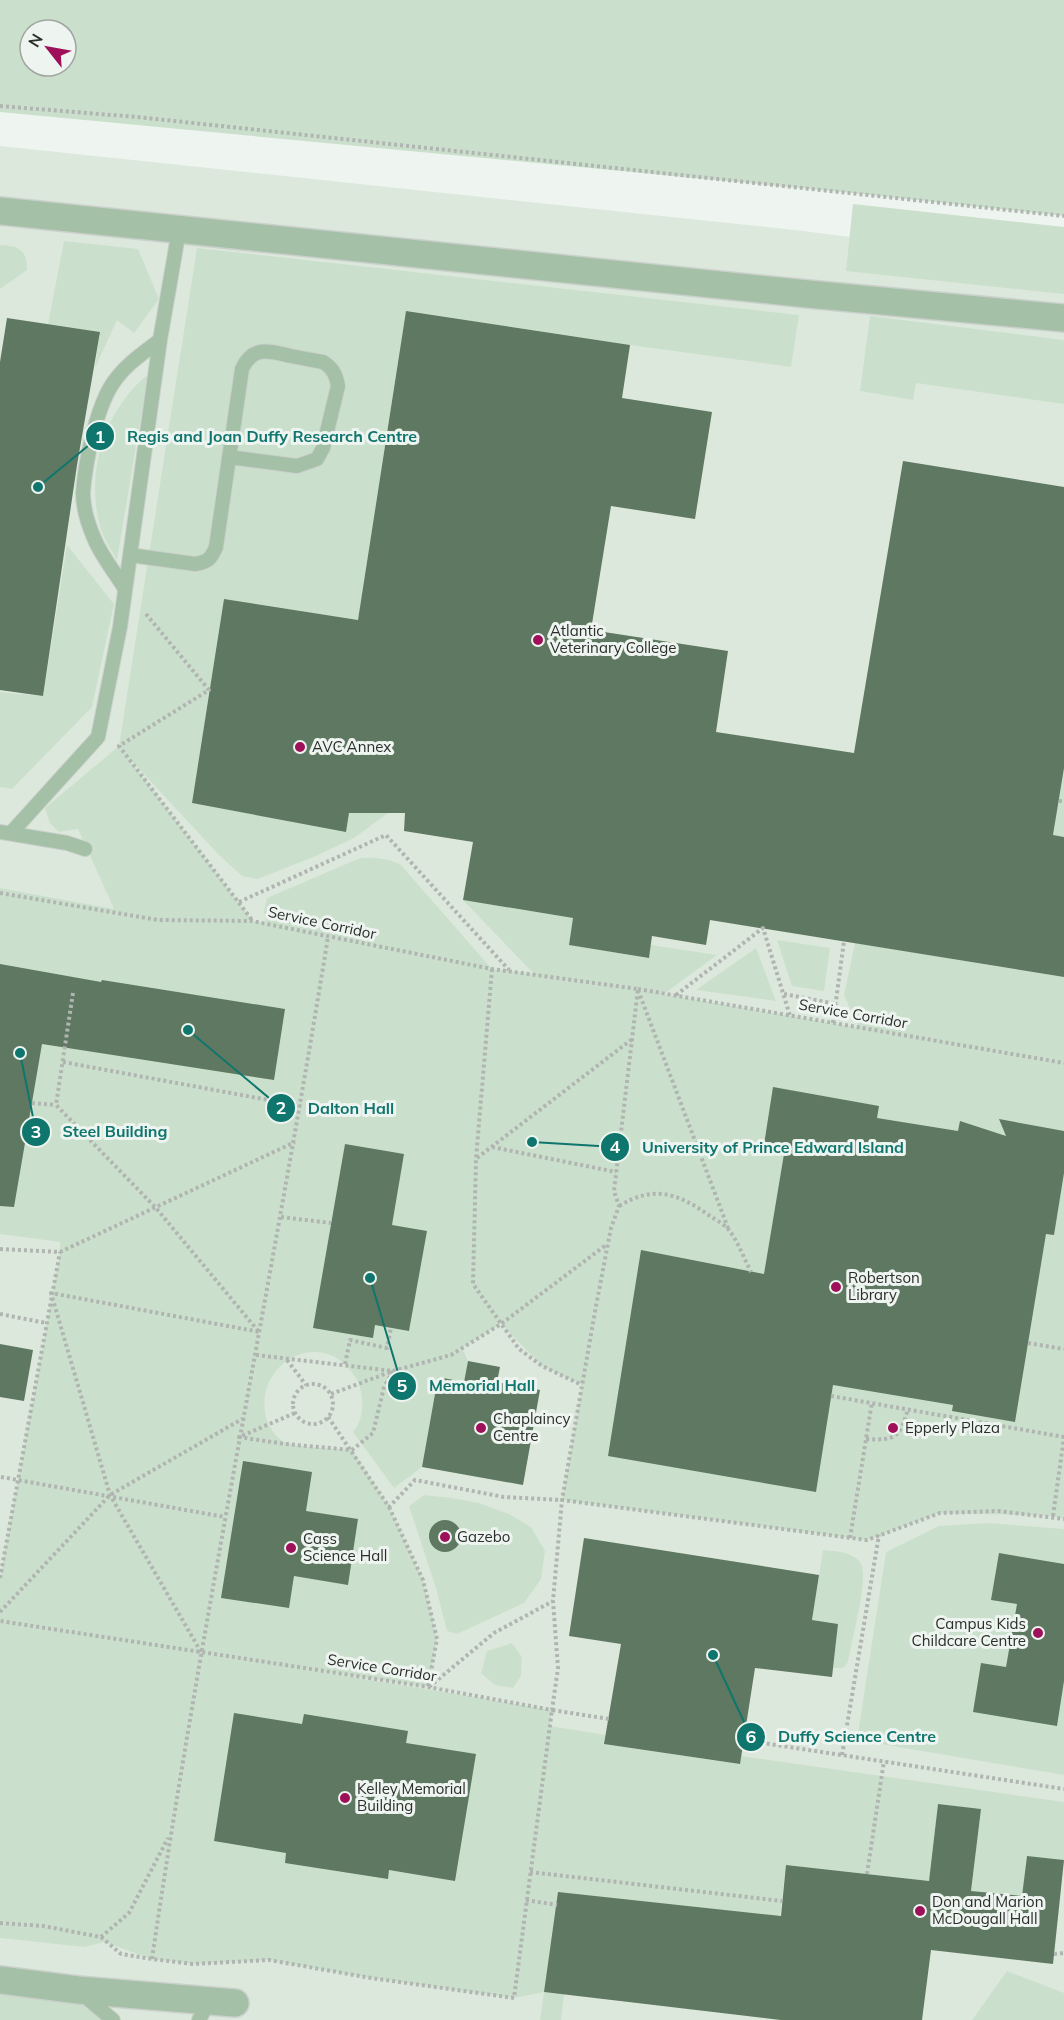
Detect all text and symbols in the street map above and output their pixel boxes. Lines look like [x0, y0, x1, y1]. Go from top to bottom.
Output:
north arrow [18, 18, 78, 78]
text: N [23, 30, 47, 51]
callout: Regis and Joan Duffy Research Centre [85, 419, 429, 453]
text: 1 [95, 425, 105, 448]
text: Regis and Joan Duffy Research Centre [127, 426, 417, 446]
place label: Atlantic Veterinary College [550, 621, 676, 657]
marker: Atlantic Veterinary College [531, 633, 545, 647]
place label: AVC Annex [312, 737, 391, 756]
marker: AVC Annex [293, 740, 307, 754]
street label: Service Corridor [266, 902, 378, 943]
street label: Service Corridor [797, 995, 909, 1033]
callout: Dalton Hall [266, 1091, 407, 1125]
text: 2 [276, 1096, 286, 1119]
text: Dalton Hall [308, 1098, 394, 1118]
callout: Steel Building [21, 1115, 180, 1149]
text: 3 [31, 1120, 41, 1143]
text: Steel Building [63, 1121, 168, 1141]
callout: University of Prince Edward Island [600, 1130, 916, 1164]
text: 4 [610, 1135, 621, 1158]
text: University of Prince Edward Island [642, 1137, 904, 1157]
place label: Robertson Library [848, 1268, 920, 1304]
marker: Robertson Library [829, 1280, 843, 1294]
callout: Memorial Hall [387, 1369, 547, 1403]
text: 5 [397, 1374, 408, 1397]
text: Memorial Hall [429, 1375, 535, 1395]
place label: Chaplaincy Centre [493, 1409, 570, 1445]
place label: Epperly Plaza [905, 1418, 1000, 1437]
marker: Chaplaincy Centre [474, 1421, 488, 1435]
marker: Epperly Plaza [886, 1421, 900, 1435]
place label: Gazebo [457, 1527, 510, 1546]
place label: Cass Science Hall [303, 1529, 387, 1565]
marker: Gazebo [438, 1530, 452, 1544]
marker: Cass Science Hall [284, 1541, 298, 1555]
place label: Campus Kids Childcare Centre [912, 1614, 1026, 1650]
marker: Campus Kids Childcare Centre [1031, 1626, 1045, 1640]
street label: Service Corridor [326, 1650, 438, 1686]
callout: Duffy Science Centre [736, 1720, 948, 1754]
text: 6 [746, 1725, 757, 1748]
text: Duffy Science Centre [778, 1726, 936, 1746]
place label: Kelley Memorial Building [357, 1779, 466, 1815]
marker: Kelley Memorial Building [338, 1791, 352, 1805]
place label: Don and Marion McDougall Hall [932, 1892, 1043, 1928]
marker: Don and Marion McDougall Hall [913, 1904, 927, 1918]

